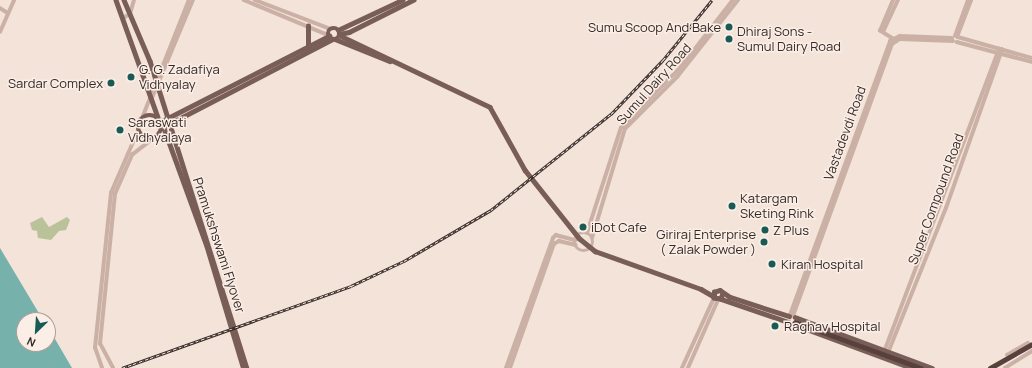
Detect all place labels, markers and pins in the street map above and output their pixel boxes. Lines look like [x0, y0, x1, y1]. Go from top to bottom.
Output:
place label: Sumu Scoop And Bake [588, 19, 721, 35]
marker: Sumu Scoop And Bake [724, 22, 734, 32]
place label: Dhiraj Sons - Sumul Dairy Road [737, 24, 841, 55]
marker: Dhiraj Sons - Sumul Dairy Road [724, 34, 734, 44]
place label: G. G. Zadafiya Vidhyalay [139, 62, 220, 93]
marker: G. G. Zadafiya Vidhyalay [126, 72, 136, 82]
place label: Sardar Complex [8, 75, 103, 91]
marker: Sardar Complex [106, 78, 116, 88]
place label: Saraswati Vidhyalaya [128, 115, 192, 146]
marker: Saraswati Vidhyalaya [115, 125, 125, 135]
place label: Katargam Sketing Rink [740, 191, 814, 222]
marker: Katargam Sketing Rink [727, 201, 737, 211]
place label: iDot Cafe [591, 219, 647, 235]
marker: iDot Cafe [578, 222, 588, 232]
place label: Z Plus [773, 222, 809, 238]
marker: Z Plus [760, 225, 770, 235]
place label: Giriraj Enterprise ( Zalak Powder ) [656, 227, 756, 258]
marker: Giriraj Enterprise ( Zalak Powder ) [759, 237, 769, 247]
place label: Kiran Hospital [781, 256, 863, 272]
marker: Kiran Hospital [766, 258, 778, 270]
place label: Raghav Hospital [784, 318, 881, 334]
marker: Raghav Hospital [769, 320, 781, 332]

